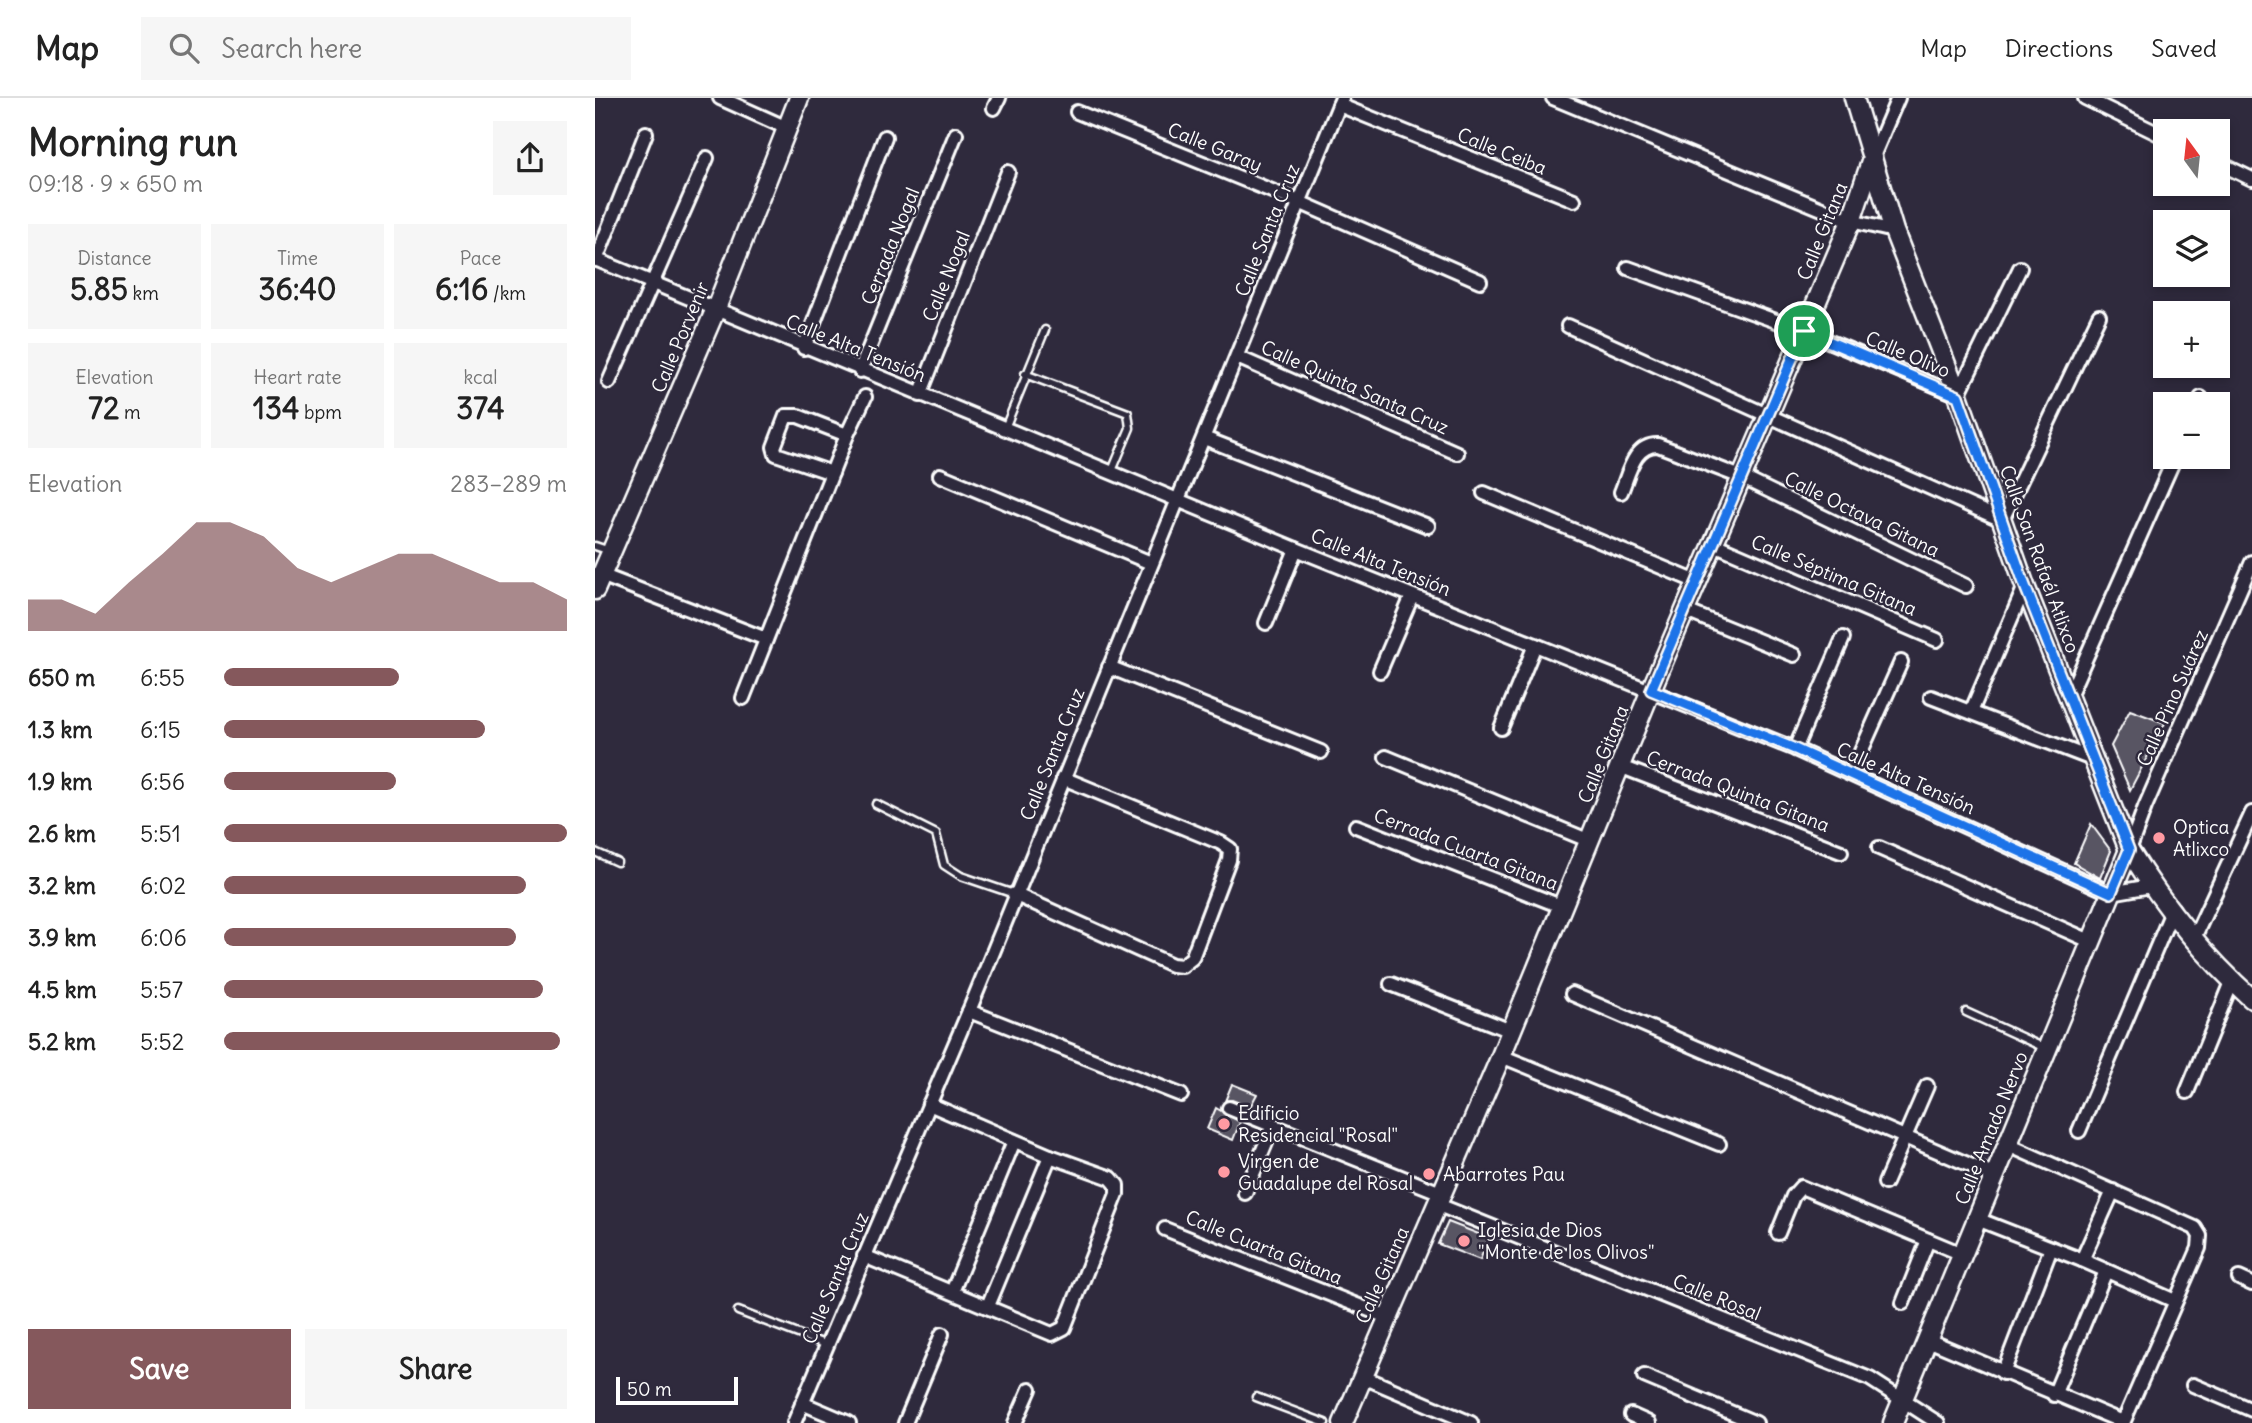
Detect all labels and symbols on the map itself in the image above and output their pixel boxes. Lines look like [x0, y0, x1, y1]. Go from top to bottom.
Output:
street label: Calle Garay [1164, 117, 1266, 177]
north arrow [2153, 119, 2229, 196]
street label: Calle Ceiba [1454, 122, 1550, 180]
street label: Calle Santa Cruz [1229, 160, 1305, 300]
street label: Calle Gitana [1791, 178, 1853, 284]
street label: Cerrada Nogal [856, 184, 924, 308]
street label: Calle Nogal [917, 227, 975, 325]
street label: Calle Porvenir [646, 278, 714, 396]
pin [1774, 301, 1834, 361]
street label: Calle Alta Tensión [782, 309, 930, 387]
street label: Calle Olivo [1862, 325, 1954, 383]
street label: Calle Quinta Santa Cruz [1257, 335, 1453, 439]
street label: Calle San Rafaél Atlixco [1995, 462, 2085, 656]
street label: Calle Octava Gitana [1780, 466, 1944, 562]
street label: Calle Alta Tensión [1307, 523, 1455, 601]
street label: Calle Séptima Gitana [1748, 529, 1921, 621]
street label: Calle Pino Suárez [2131, 626, 2213, 770]
street label: Calle Santa Cruz [1014, 684, 1090, 824]
street label: Calle Gitana [1572, 701, 1634, 807]
street label: Calle Alta Tensión [1833, 737, 1979, 819]
street label: Cerrada Quinta Gitana [1643, 745, 1833, 837]
street label: Cerrada Cuarta Gitana [1370, 803, 1562, 895]
place label: Optica Atlixco [2173, 815, 2230, 861]
marker: Optica Atlixco [2151, 830, 2167, 846]
street label: Calle Amado Nervo [1949, 1048, 2033, 1208]
place label: Edificio Residencial "Rosal" [1238, 1101, 1398, 1147]
marker: Edificio Residencial "Rosal" [1216, 1116, 1232, 1132]
place label: Virgen de Guadalupe del Rosal [1238, 1149, 1413, 1195]
place label: Abarrotes Pau [1443, 1162, 1565, 1186]
marker: Virgen de Guadalupe del Rosal [1216, 1164, 1232, 1180]
marker: Abarrotes Pau [1421, 1166, 1437, 1182]
street label: Calle Cuarta Gitana [1182, 1205, 1346, 1289]
street label: Calle Santa Cruz [796, 1209, 874, 1347]
place label: Iglesia de Dios "Monte de los Olivos" [1478, 1218, 1654, 1264]
street label: Calle Gitana [1350, 1223, 1414, 1327]
marker: Iglesia de Dios "Monte de los Olivos" [1456, 1233, 1472, 1249]
street label: Calle Rosal [1669, 1268, 1765, 1326]
scale bar [616, 1374, 739, 1406]

